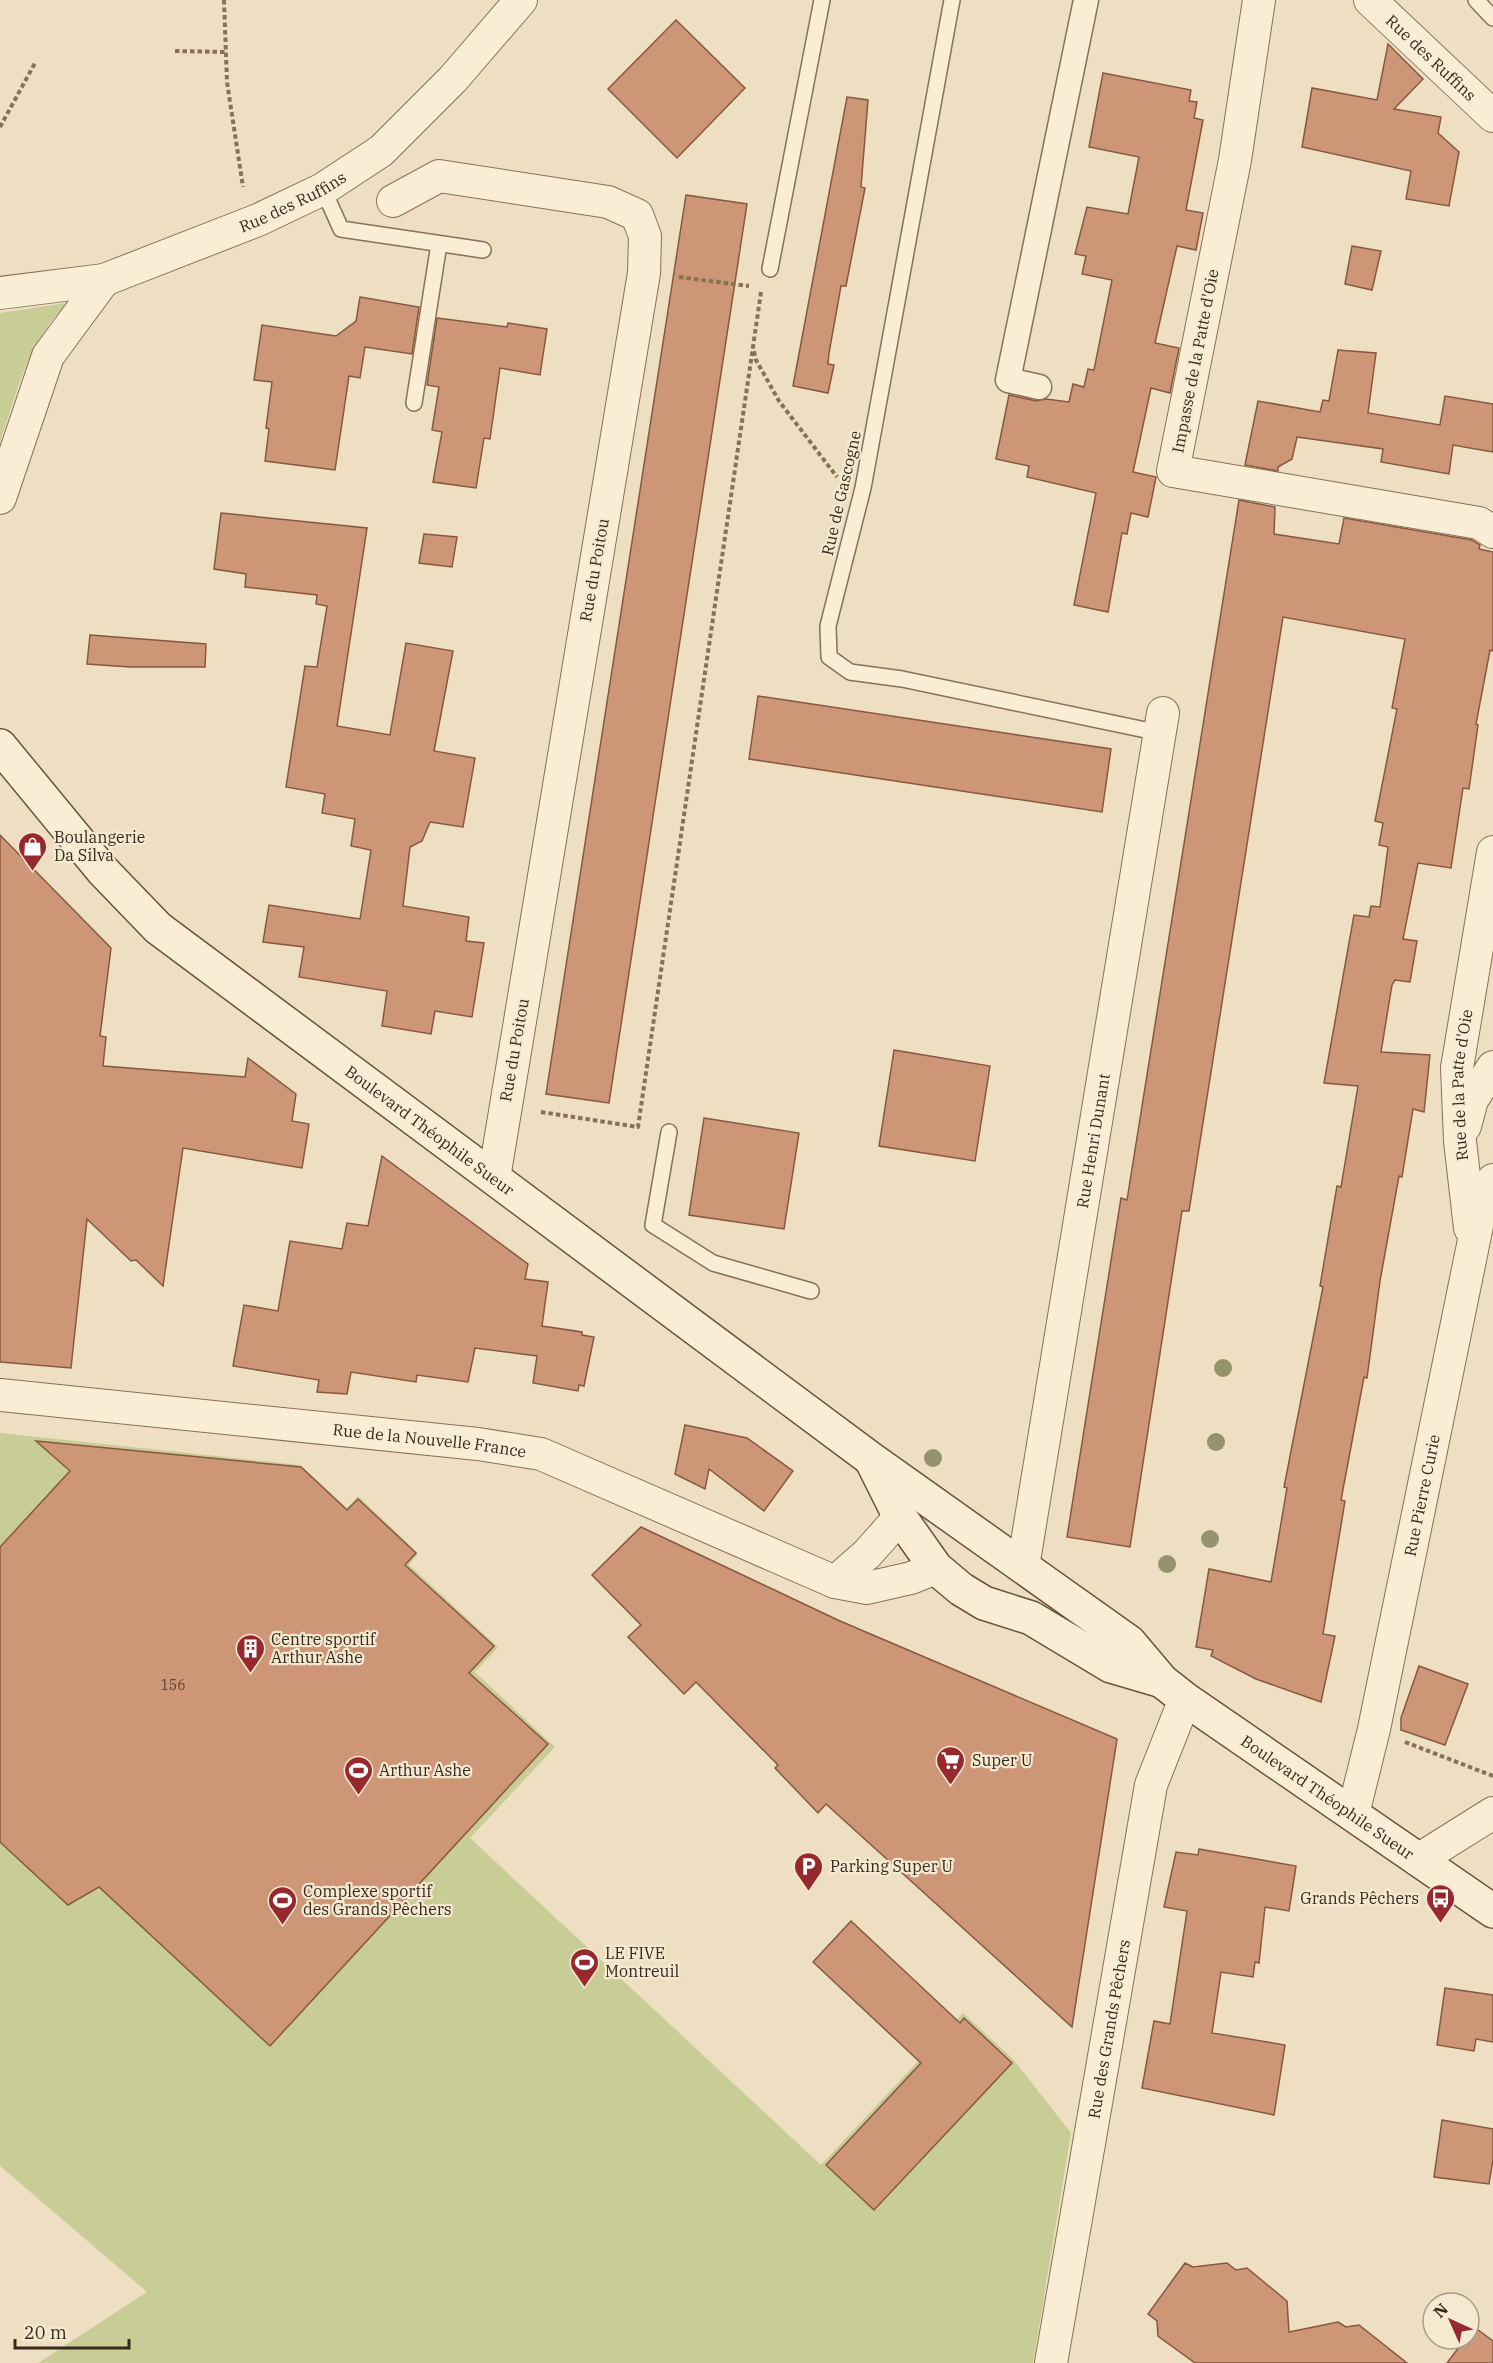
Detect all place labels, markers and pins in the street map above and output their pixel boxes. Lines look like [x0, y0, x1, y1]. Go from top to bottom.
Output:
place label: Boulangerie Da Silva [54, 827, 145, 865]
shop icon: Boulangerie Da Silva [17, 830, 49, 872]
place label: Centre sportif Arthur Ashe [271, 1629, 377, 1667]
building icon: Centre sportif Arthur Ashe [234, 1632, 266, 1674]
supermarket icon: Super U [935, 1744, 967, 1786]
place label: Super U [972, 1750, 1033, 1770]
sports icon: Arthur Ashe [342, 1754, 374, 1796]
place label: Arthur Ashe [379, 1760, 471, 1780]
parking icon: Parking Super U [793, 1850, 825, 1892]
place label: Parking Super U [830, 1856, 953, 1876]
place label: Complexe sportif des Grands Pêchers [303, 1881, 452, 1919]
bus stop icon: Grands Pêchers [1424, 1882, 1456, 1924]
sports icon: Complexe sportif des Grands Pêchers [266, 1884, 298, 1926]
place label: Grands Pêchers [1300, 1888, 1419, 1908]
place label: LE FIVE Montreuil [605, 1943, 679, 1981]
sports icon: LE FIVE Montreuil [568, 1946, 600, 1988]

